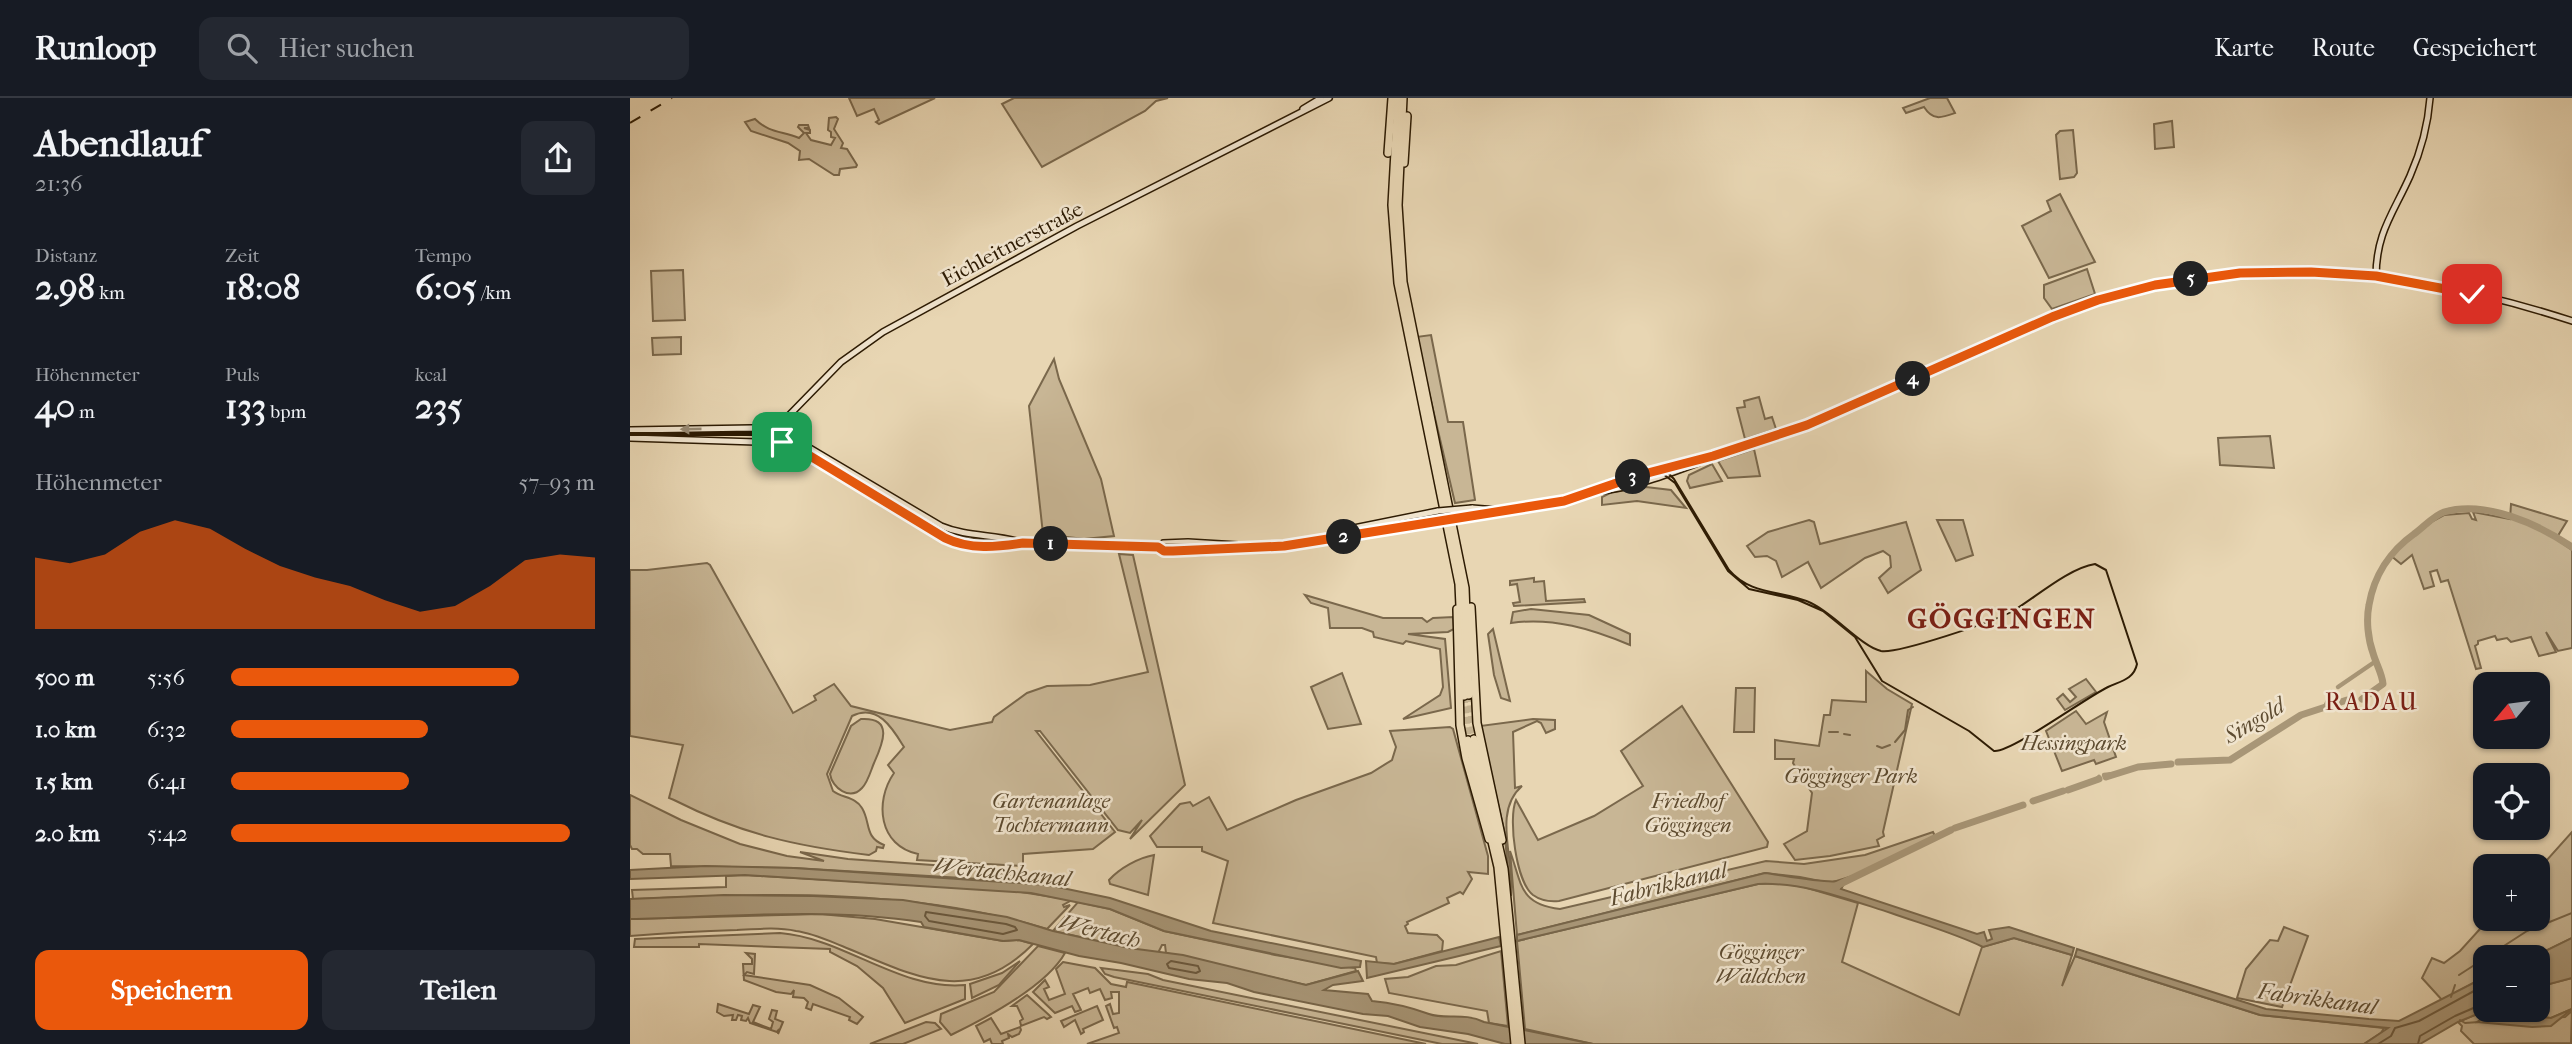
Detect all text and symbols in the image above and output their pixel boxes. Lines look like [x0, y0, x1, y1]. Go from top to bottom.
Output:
search box [199, 17, 689, 80]
text: Runloop [35, 29, 157, 68]
icon: search [223, 29, 261, 67]
text: Hier suchen [279, 33, 414, 64]
text: Karte [2214, 34, 2274, 62]
text: Route [2312, 34, 2375, 62]
text: Gespeichert [2413, 34, 2537, 62]
text: Abendlauf [35, 121, 203, 166]
button: share [521, 121, 595, 195]
text: 21:36 [35, 170, 83, 197]
street label: Eichleitnerstraße [937, 197, 1087, 291]
text: Distanz [35, 245, 97, 267]
text: Zeit [225, 245, 260, 267]
text: Tempo [415, 245, 471, 267]
pin: 5 [2174, 262, 2208, 296]
pin [2442, 264, 2502, 324]
text: 2.98 [35, 267, 95, 308]
text: 18:08 [225, 267, 300, 308]
text: 6:05 [415, 267, 477, 308]
text: 5 [2186, 267, 2195, 289]
icon: check [2453, 275, 2491, 313]
text: km [95, 282, 125, 304]
text: /km [477, 282, 511, 304]
pin: 4 [1896, 362, 1930, 396]
text: Höhenmeter [35, 364, 140, 386]
text: Puls [225, 364, 259, 386]
text: kcal [415, 364, 447, 386]
text: 4 [1907, 367, 1918, 389]
text: 40 [35, 386, 75, 427]
text: 133 [225, 386, 266, 427]
text: 235 [415, 386, 462, 427]
text: m [75, 401, 95, 423]
text: bpm [266, 401, 306, 423]
pin [752, 412, 812, 472]
one-way arrow [680, 423, 702, 435]
icon: arrive [763, 423, 801, 461]
pin: 3 [1616, 460, 1650, 494]
text: 3 [1629, 465, 1636, 487]
text: Höhenmeter [35, 469, 162, 496]
text: 57–93 m [518, 469, 595, 496]
pin: 2 [1326, 520, 1362, 555]
text: 2 [1339, 525, 1348, 547]
pin: 1 [1034, 526, 1068, 562]
text: 1 [1047, 532, 1054, 554]
district label: GÖGGINGEN [1907, 602, 2097, 635]
text: 500 m [35, 664, 94, 691]
text: 5:56 [147, 664, 185, 691]
north arrow [2473, 672, 2550, 749]
map controls [2473, 672, 2550, 1022]
district label: RADAU [2325, 688, 2419, 716]
water label: Singold [2218, 691, 2292, 750]
text: 1.0 km [35, 716, 96, 743]
text: 6:32 [147, 716, 186, 743]
park label: Hessingpark [2020, 731, 2127, 755]
button: locate [2473, 763, 2550, 840]
park label: Gögginger Park [1784, 764, 1918, 788]
text: 1.5 km [35, 768, 93, 795]
text: 6:41 [147, 768, 187, 795]
park label: Gartenanlage Tochtermann [992, 789, 1111, 837]
park label: Friedhof Göggingen [1645, 789, 1732, 837]
text: 2.0 km [35, 820, 100, 847]
text: 5:42 [147, 820, 188, 847]
water label: Wertachkanal [932, 851, 1074, 893]
button: + [2473, 854, 2550, 931]
water label: Fabrikkanal [1606, 856, 1732, 912]
water label: Wertach [1057, 908, 1144, 954]
park label: Gögginger Wäldchen [1716, 940, 1806, 988]
button: − [2473, 945, 2550, 1022]
button: Speichern [35, 950, 308, 1030]
button: Teilen [322, 950, 595, 1030]
water label: Fabrikkanal [2255, 977, 2380, 1021]

